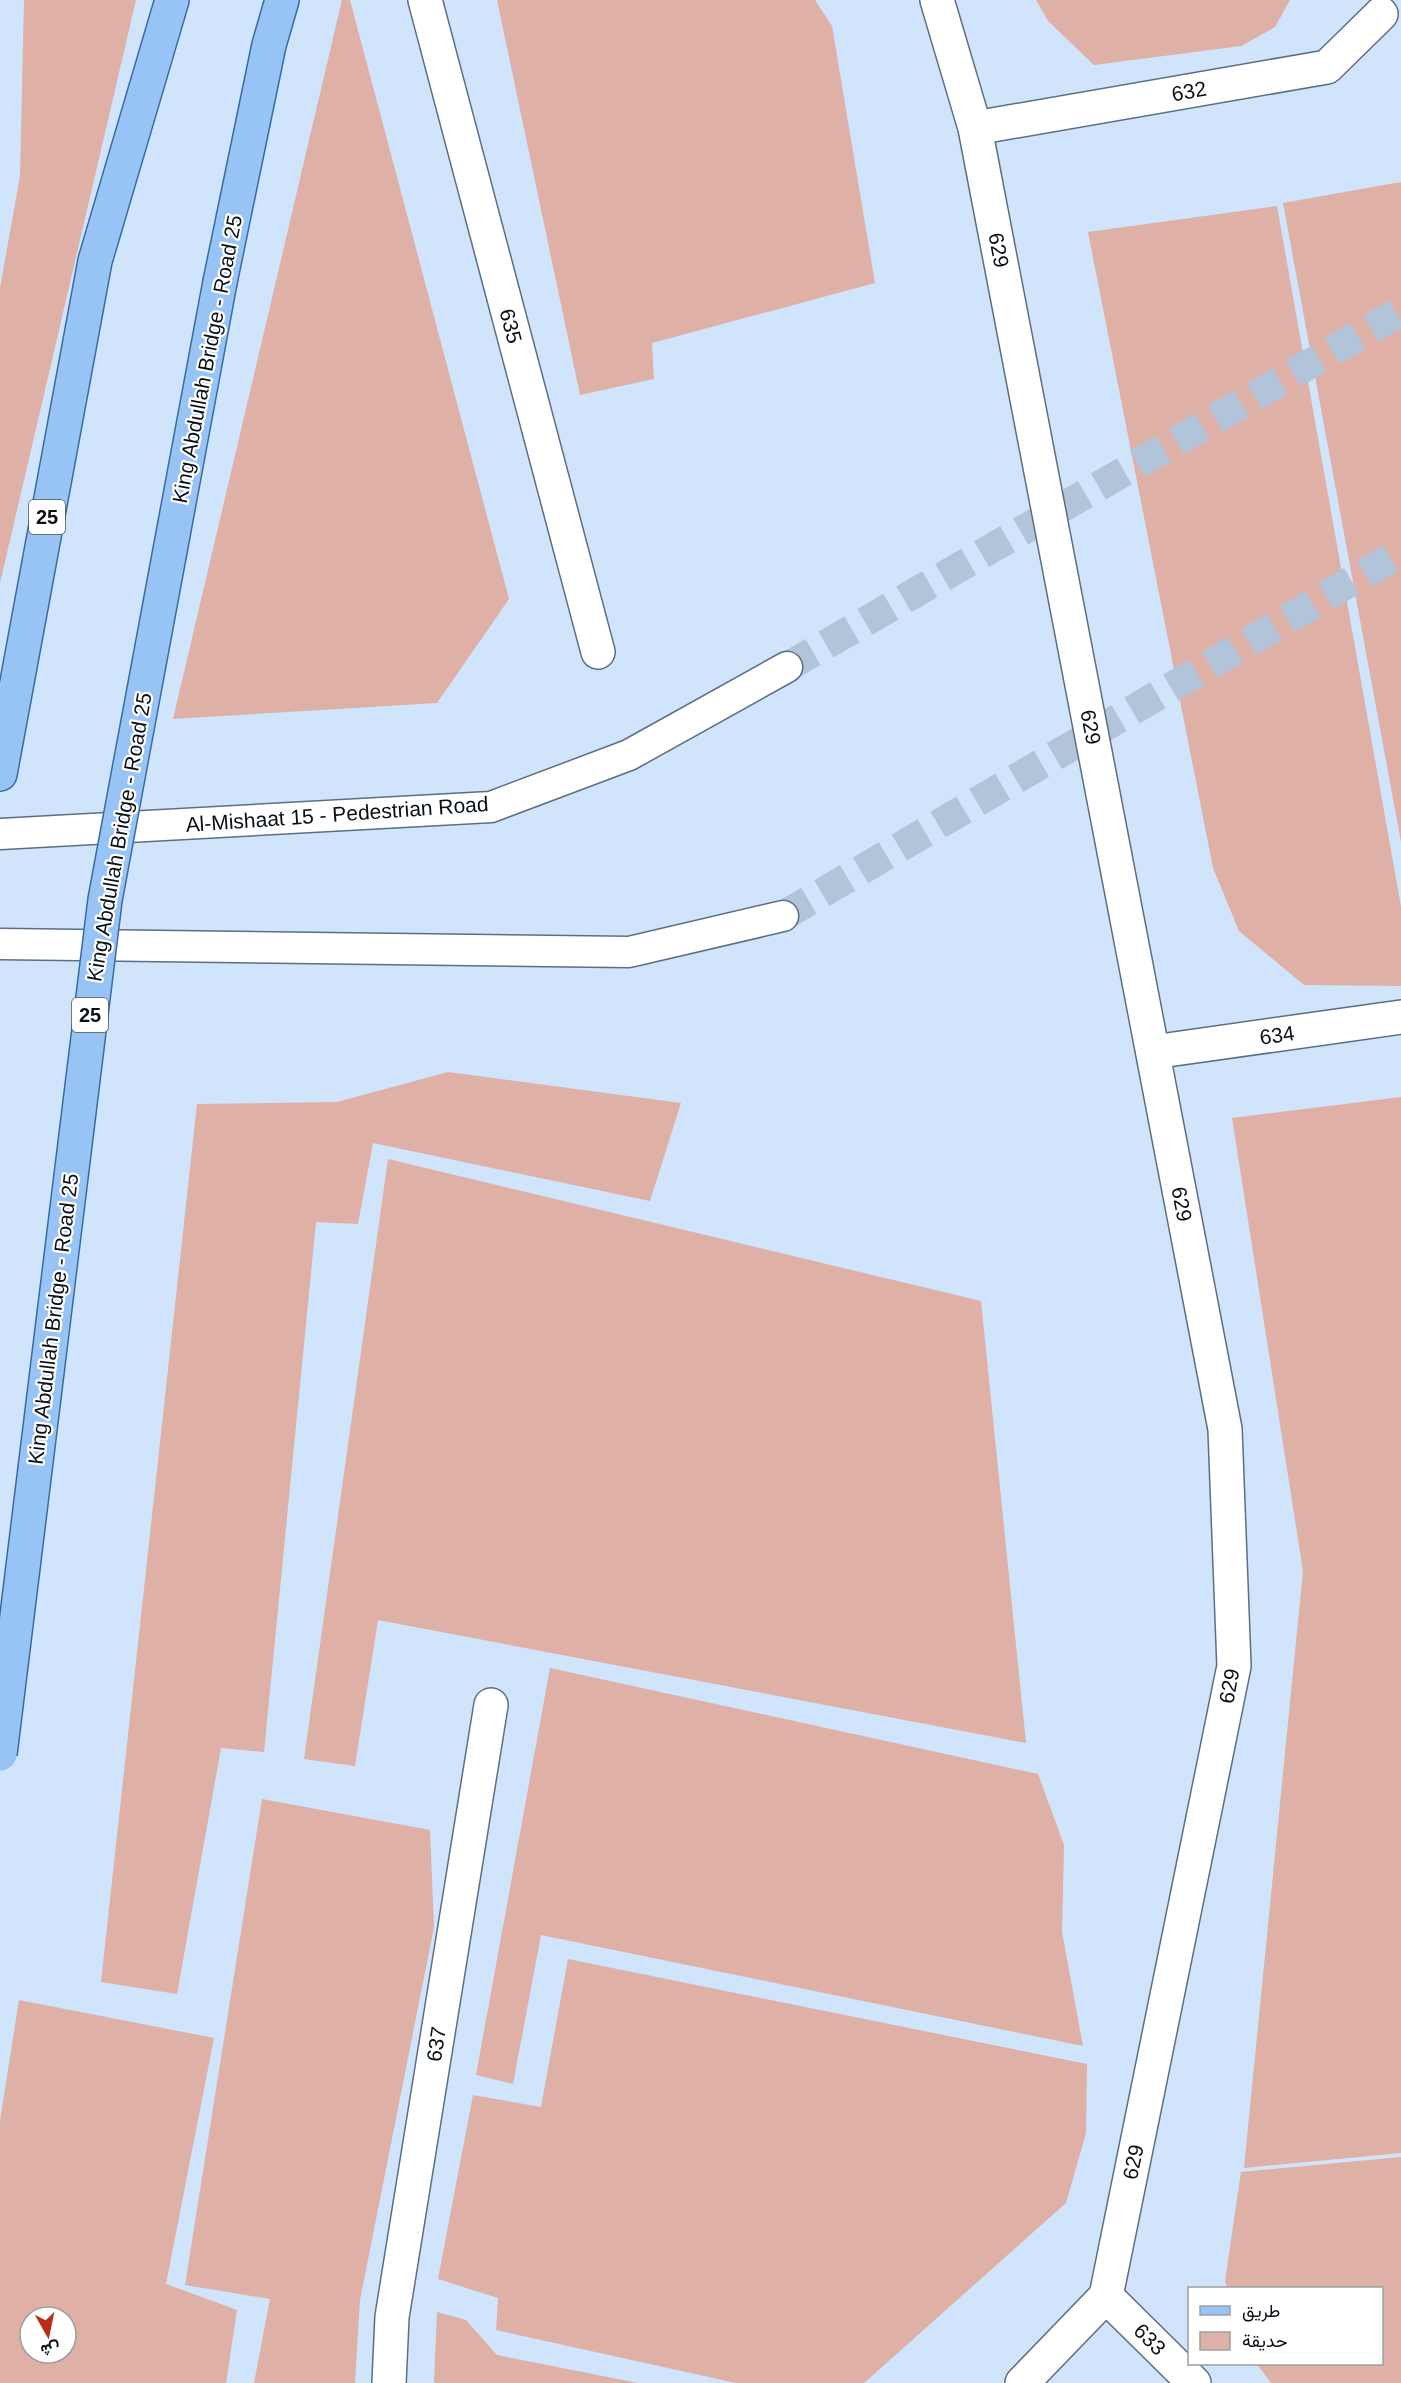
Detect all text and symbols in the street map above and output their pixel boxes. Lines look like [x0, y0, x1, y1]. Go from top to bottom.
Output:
street label: 632 [1170, 77, 1208, 105]
street label: King Abdullah Bridge - Road 25 [168, 213, 246, 505]
street label: 629 [984, 231, 1014, 269]
street label: 635 [495, 306, 527, 346]
road number: 25 [29, 500, 65, 534]
street label: King Abdullah Bridge - Road 25 [82, 691, 156, 983]
street label: 629 [1076, 708, 1106, 746]
street label: Al-Mishaat 15 - Pedestrian Road [185, 792, 489, 836]
road number: 25 [72, 998, 108, 1032]
street label: 634 [1258, 1021, 1296, 1049]
street label: King Abdullah Bridge - Road 25 [24, 1172, 82, 1466]
street label: 629 [1167, 1185, 1197, 1223]
street label: 629 [1215, 1667, 1243, 1705]
street label: 637 [422, 2025, 450, 2063]
street label: 629 [1118, 2142, 1148, 2182]
legend [1188, 2287, 1383, 2365]
text: طريق [1242, 2301, 1280, 2322]
north arrow [18, 2305, 78, 2365]
street label: 633 [1129, 2318, 1171, 2360]
text: حديقة [1242, 2331, 1288, 2351]
text: ش [39, 2338, 61, 2359]

